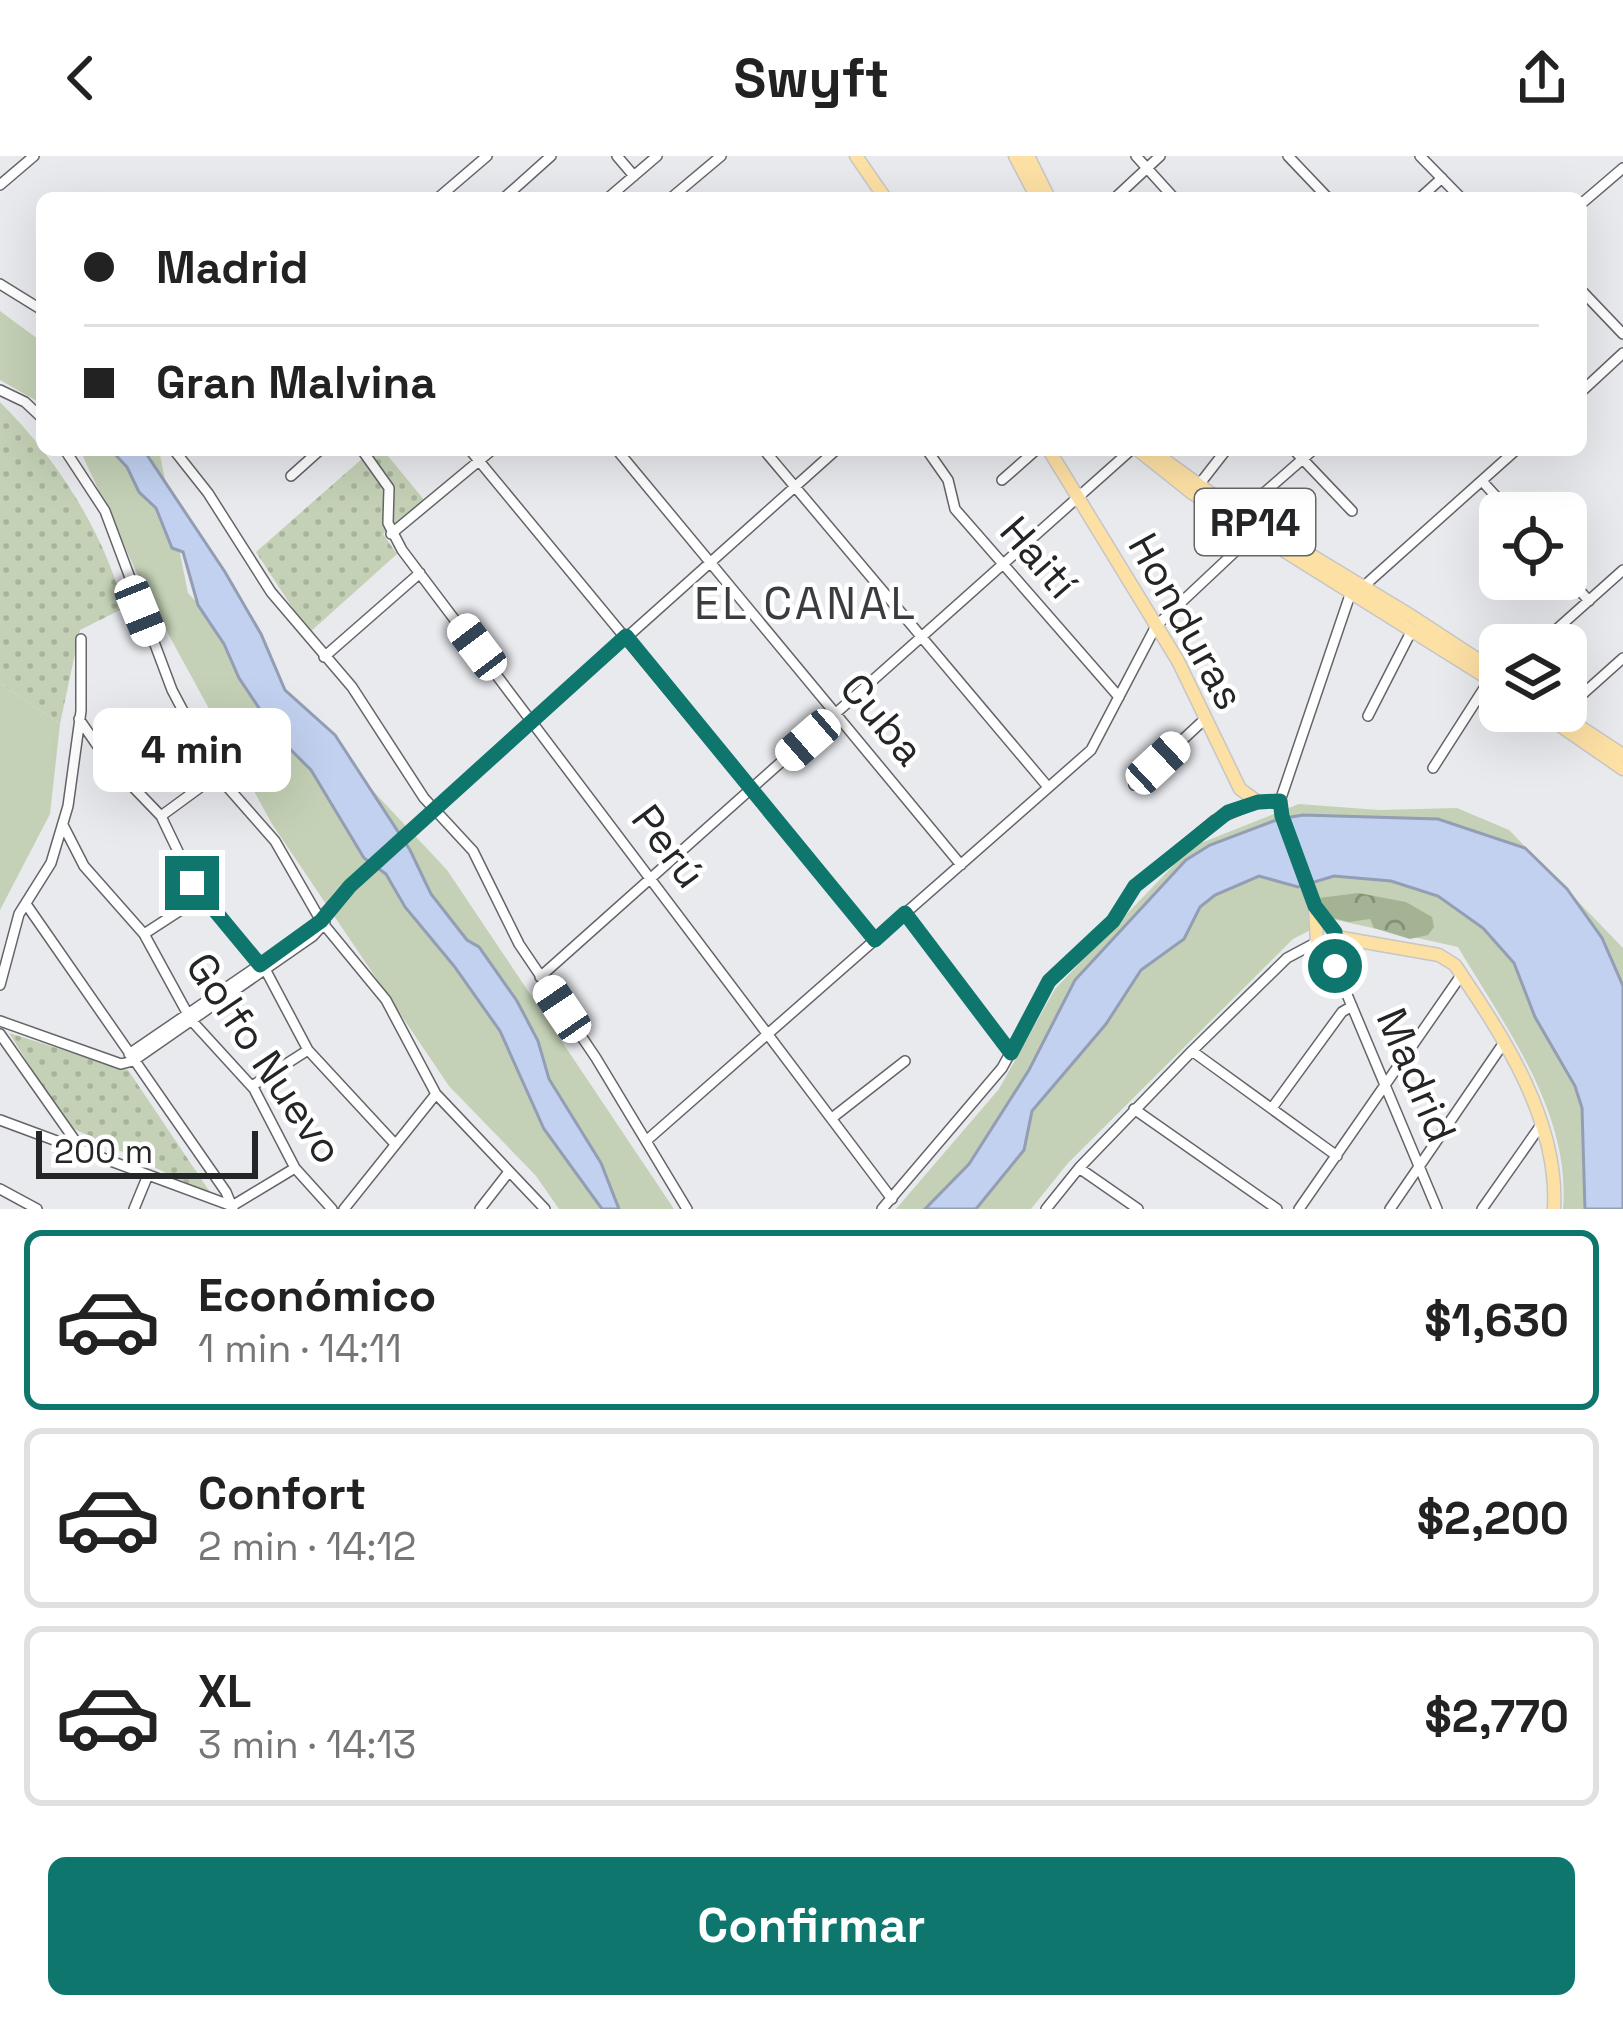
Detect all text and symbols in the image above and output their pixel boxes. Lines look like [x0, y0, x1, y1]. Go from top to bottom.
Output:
text: Swyft [734, 44, 889, 113]
icon: back [48, 45, 114, 111]
icon: share [1509, 45, 1575, 111]
text: Madrid [156, 239, 308, 296]
text: Gran Malvina [156, 354, 436, 411]
road number: RP14 [1195, 489, 1315, 555]
map controls [1479, 492, 1587, 732]
button: locate [1479, 492, 1587, 600]
street label: Haití [989, 505, 1089, 610]
street label: Honduras [1117, 524, 1257, 719]
car [110, 571, 170, 651]
district label: EL CANAL [694, 575, 918, 632]
car [441, 607, 513, 687]
button: layers [1479, 624, 1587, 732]
street label: Cuba [829, 663, 936, 776]
car [769, 703, 847, 777]
callout: 4 min [93, 709, 291, 793]
text: 4 min [141, 725, 243, 774]
car [1119, 725, 1197, 801]
street label: Perú [620, 794, 717, 899]
route end [165, 856, 219, 910]
route start [1308, 939, 1362, 993]
street label: Golfo Nuevo [174, 942, 355, 1174]
car [527, 969, 597, 1049]
street label: Madrid [1365, 1000, 1468, 1150]
scale bar [36, 1125, 258, 1178]
text: 200 m [54, 1131, 153, 1173]
icon: car [54, 1266, 162, 1374]
text: Económico [198, 1267, 436, 1324]
text: $1,630 [1424, 1292, 1569, 1349]
text: 1 min · 14:11 [198, 1324, 402, 1373]
icon: car [54, 1464, 162, 1572]
text: Confort [198, 1465, 366, 1522]
text: $2,200 [1417, 1490, 1569, 1547]
text: 2 min · 14:12 [198, 1522, 416, 1571]
icon: car [54, 1662, 162, 1770]
text: XL [198, 1663, 251, 1720]
text: $2,770 [1424, 1688, 1569, 1745]
text: 3 min · 14:13 [198, 1720, 416, 1769]
button: Confirmar [48, 1857, 1575, 1995]

